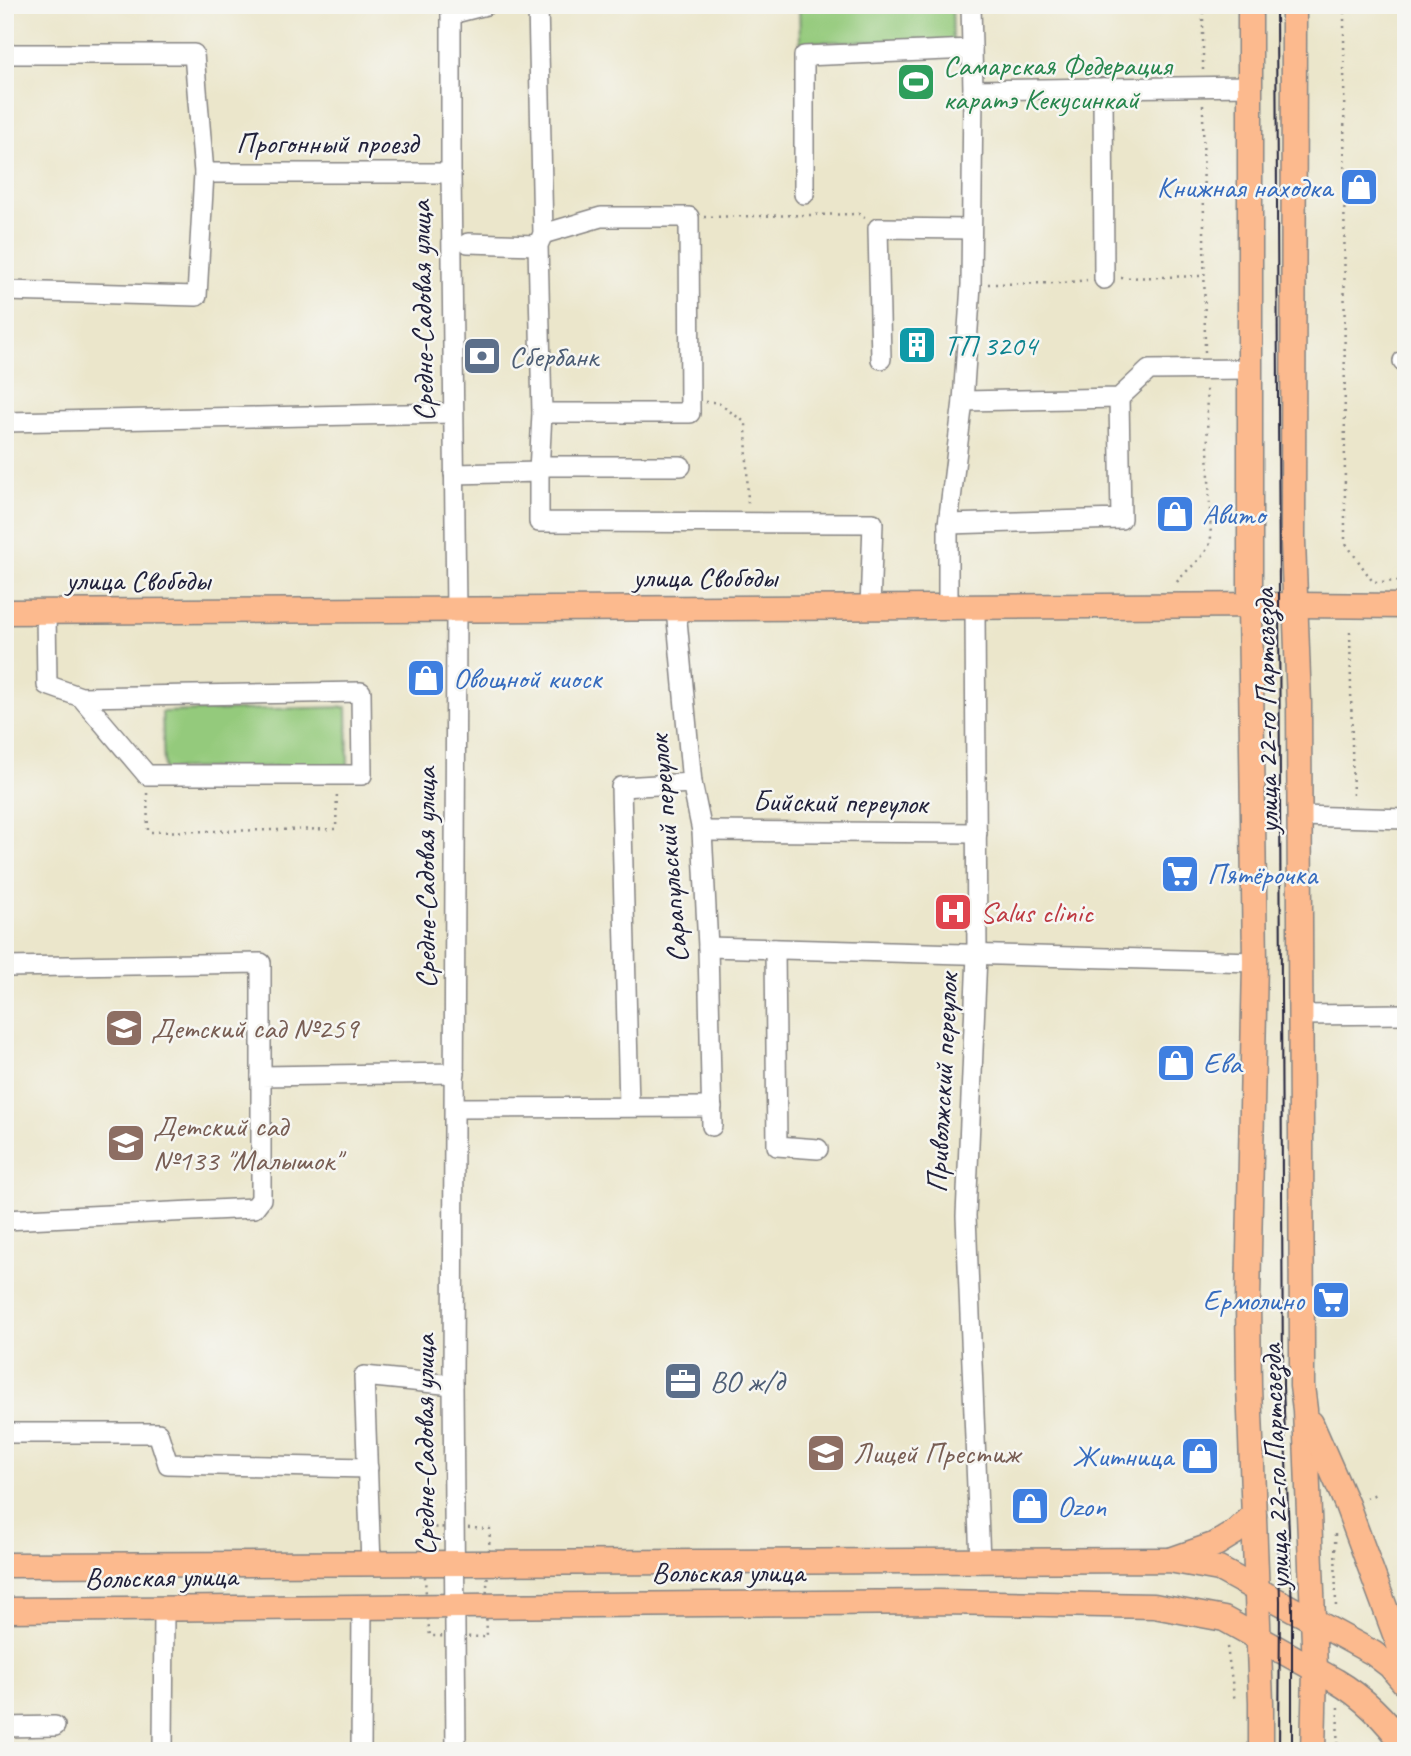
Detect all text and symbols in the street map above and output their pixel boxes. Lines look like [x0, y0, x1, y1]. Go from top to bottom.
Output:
place label: Самарская Федерация каратэ Кекусинкай [943, 46, 1174, 118]
sports icon: Самарская Федерация каратэ Кекусинкай [895, 61, 937, 103]
street label: Прогонный проезд [236, 124, 420, 162]
shop icon: Книжная находка [1338, 166, 1380, 208]
place label: Книжная находка [1157, 168, 1335, 206]
street label: Средне-Садовая улица [401, 198, 443, 422]
building icon: ТП 3204 [896, 324, 938, 366]
place label: ТП 3204 [944, 326, 1040, 364]
bank icon: Сбербанк [461, 335, 503, 377]
place label: Сбербанк [509, 337, 600, 375]
shop icon: Авито [1154, 493, 1196, 535]
place label: Авито [1202, 495, 1268, 533]
street label: улица Свободы [631, 558, 779, 596]
street label: улица Свободы [64, 561, 212, 599]
street label: улица 22-го Партсъезда [1245, 586, 1287, 836]
shop icon: Овощной киоск [405, 657, 447, 699]
place label: Овощной киоск [453, 659, 603, 697]
street label: Сарапульский переулок [639, 731, 697, 965]
street label: Средне-Садовая улица [406, 766, 444, 988]
street label: Бийский переулок [752, 781, 931, 823]
supermarket icon: Пятёрочка [1159, 853, 1201, 895]
place label: Пятёрочка [1207, 855, 1319, 893]
hospital icon: Salus clinic [932, 891, 974, 933]
place label: Salus clinic [980, 893, 1094, 931]
street label: Приволжский переулок [917, 969, 967, 1194]
school or university icon: Детский сад №259 [103, 1007, 145, 1049]
place label: Детский сад №259 [151, 1009, 361, 1047]
shop icon: Ева [1155, 1042, 1197, 1084]
place label: Ева [1203, 1044, 1244, 1082]
place label: Детский сад №133 "Малышок" [153, 1107, 347, 1179]
school or university icon: Детский сад №133 "Малышок" [105, 1122, 147, 1164]
supermarket icon: Ермолино [1310, 1279, 1352, 1321]
place label: Ермолино [1203, 1281, 1305, 1319]
street label: Средне-Садовая улица [405, 1333, 443, 1555]
street label: улица 22-го Партсъезда [1252, 1342, 1298, 1592]
office icon: ВО ж/д [662, 1360, 704, 1402]
place label: ВО ж/д [710, 1362, 786, 1400]
school or university icon: Лицей Престиж [805, 1432, 847, 1474]
place label: Лицей Престиж [853, 1434, 1023, 1472]
shop icon: Житница [1179, 1435, 1221, 1477]
place label: Житница [1072, 1437, 1176, 1475]
shop icon: Ozon [1009, 1485, 1051, 1527]
place label: Ozon [1057, 1487, 1107, 1525]
street label: Вольская улица [652, 1553, 807, 1591]
street label: Вольская улица [84, 1557, 240, 1597]

